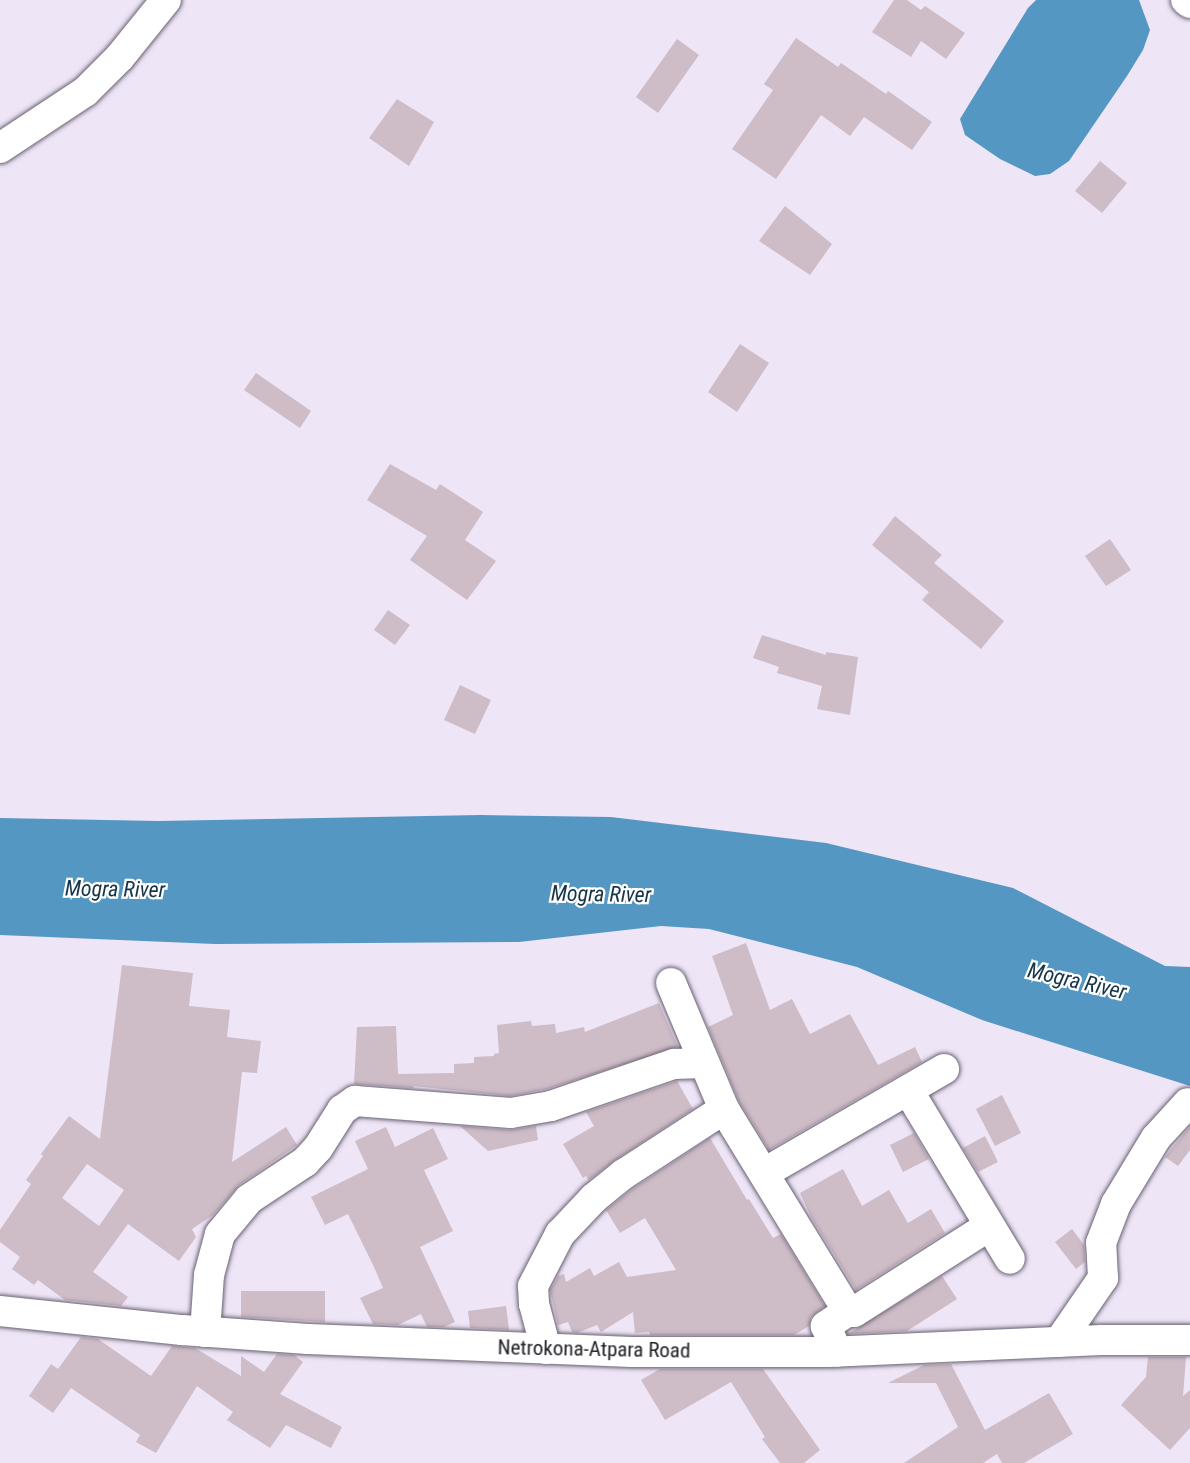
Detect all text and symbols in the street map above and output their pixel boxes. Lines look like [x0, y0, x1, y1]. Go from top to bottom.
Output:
water label: Mogra River [65, 875, 165, 903]
water label: Mogra River [551, 880, 651, 908]
water label: Mogra River [1025, 957, 1129, 1005]
street label: Netrokona-Atpara Road [497, 1335, 691, 1363]

